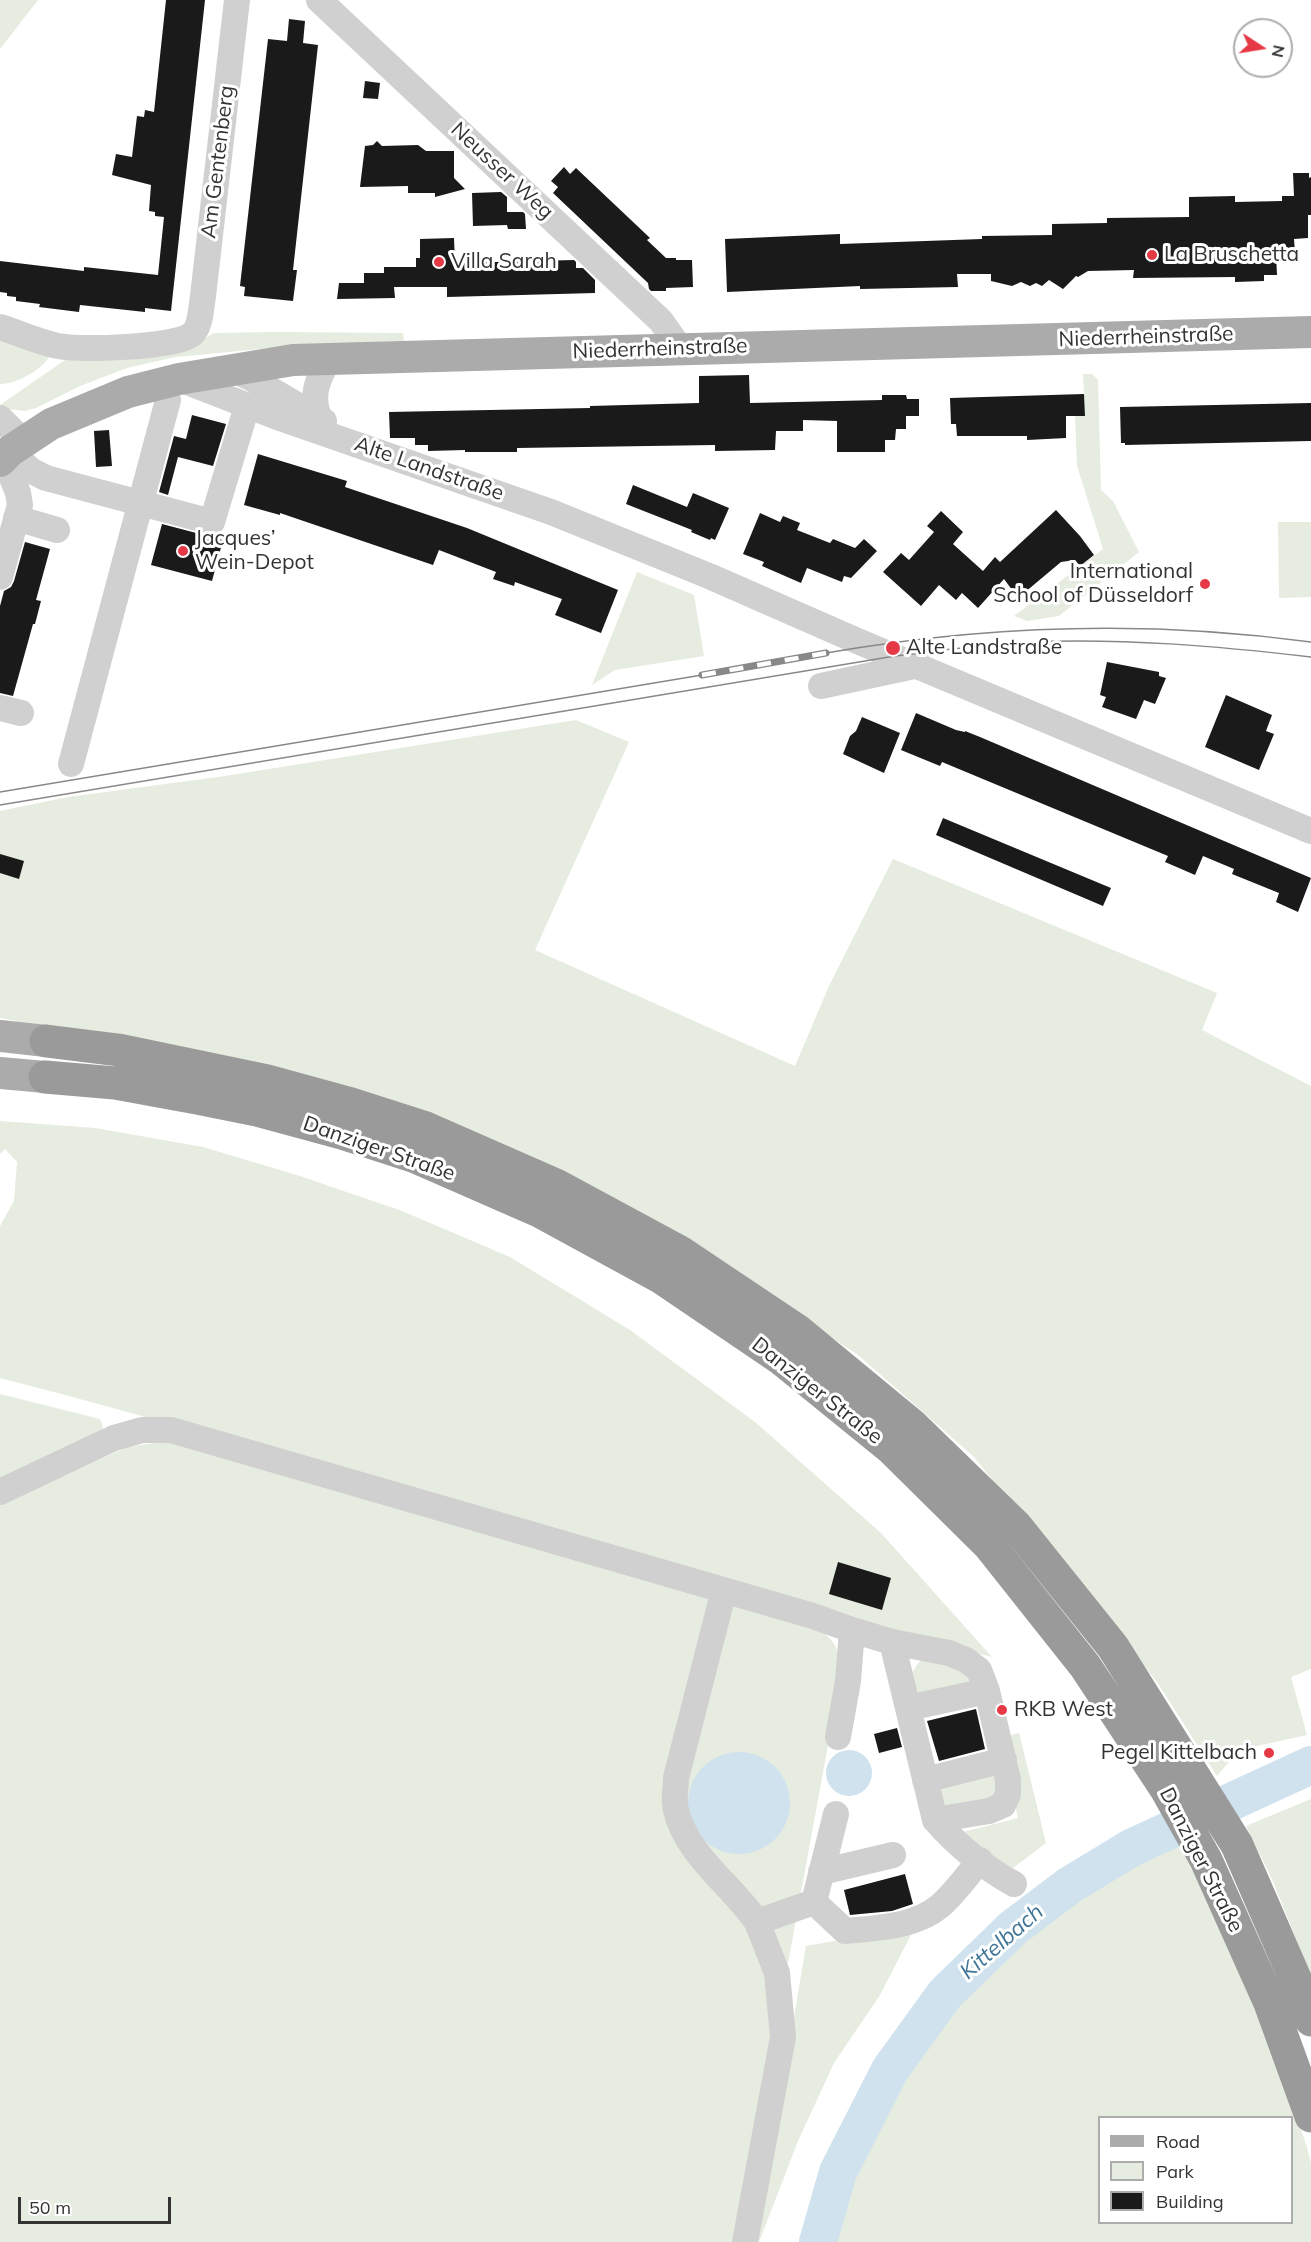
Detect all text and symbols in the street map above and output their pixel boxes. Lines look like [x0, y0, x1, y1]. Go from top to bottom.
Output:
north arrow [1233, 18, 1293, 78]
text: N [1268, 43, 1290, 59]
street label: Am Gentenberg [196, 84, 240, 240]
street label: Neusser Weg [446, 117, 558, 225]
place label: La Bruschetta [1164, 242, 1299, 268]
marker: La Bruschetta [1145, 248, 1159, 262]
place label: Villa Sarah [451, 249, 557, 275]
marker: Villa Sarah [432, 255, 446, 269]
street label: Niederrheinstraße [1058, 321, 1234, 353]
street label: Niederrheinstraße [572, 333, 748, 365]
street label: Alte Landstraße [351, 432, 507, 506]
place label: Jacques’ Wein-Depot [195, 526, 314, 576]
marker: Jacques’ Wein-Depot [176, 544, 190, 558]
place label: International School of Düsseldorf [993, 559, 1193, 609]
marker: International School of Düsseldorf [1198, 577, 1212, 591]
place label: Alte Landstraße [906, 635, 1062, 661]
marker: Alte Landstraße [884, 639, 902, 657]
street label: Danziger Straße [300, 1111, 458, 1187]
street label: Danziger Straße [747, 1332, 887, 1450]
place label: RKB West [1014, 1697, 1113, 1723]
marker: RKB West [995, 1703, 1009, 1717]
place label: Pegel Kittelbach [1101, 1740, 1257, 1766]
marker: Pegel Kittelbach [1262, 1746, 1276, 1760]
street label: Danziger Straße [1154, 1783, 1248, 1937]
water label: Kittelbach [955, 1899, 1049, 1985]
legend [1098, 2116, 1293, 2224]
text: Road [1156, 2130, 1200, 2153]
text: Park [1156, 2160, 1194, 2183]
scale bar [21, 2185, 174, 2223]
text: Building [1156, 2190, 1224, 2213]
text: 50 m [29, 2196, 71, 2219]

